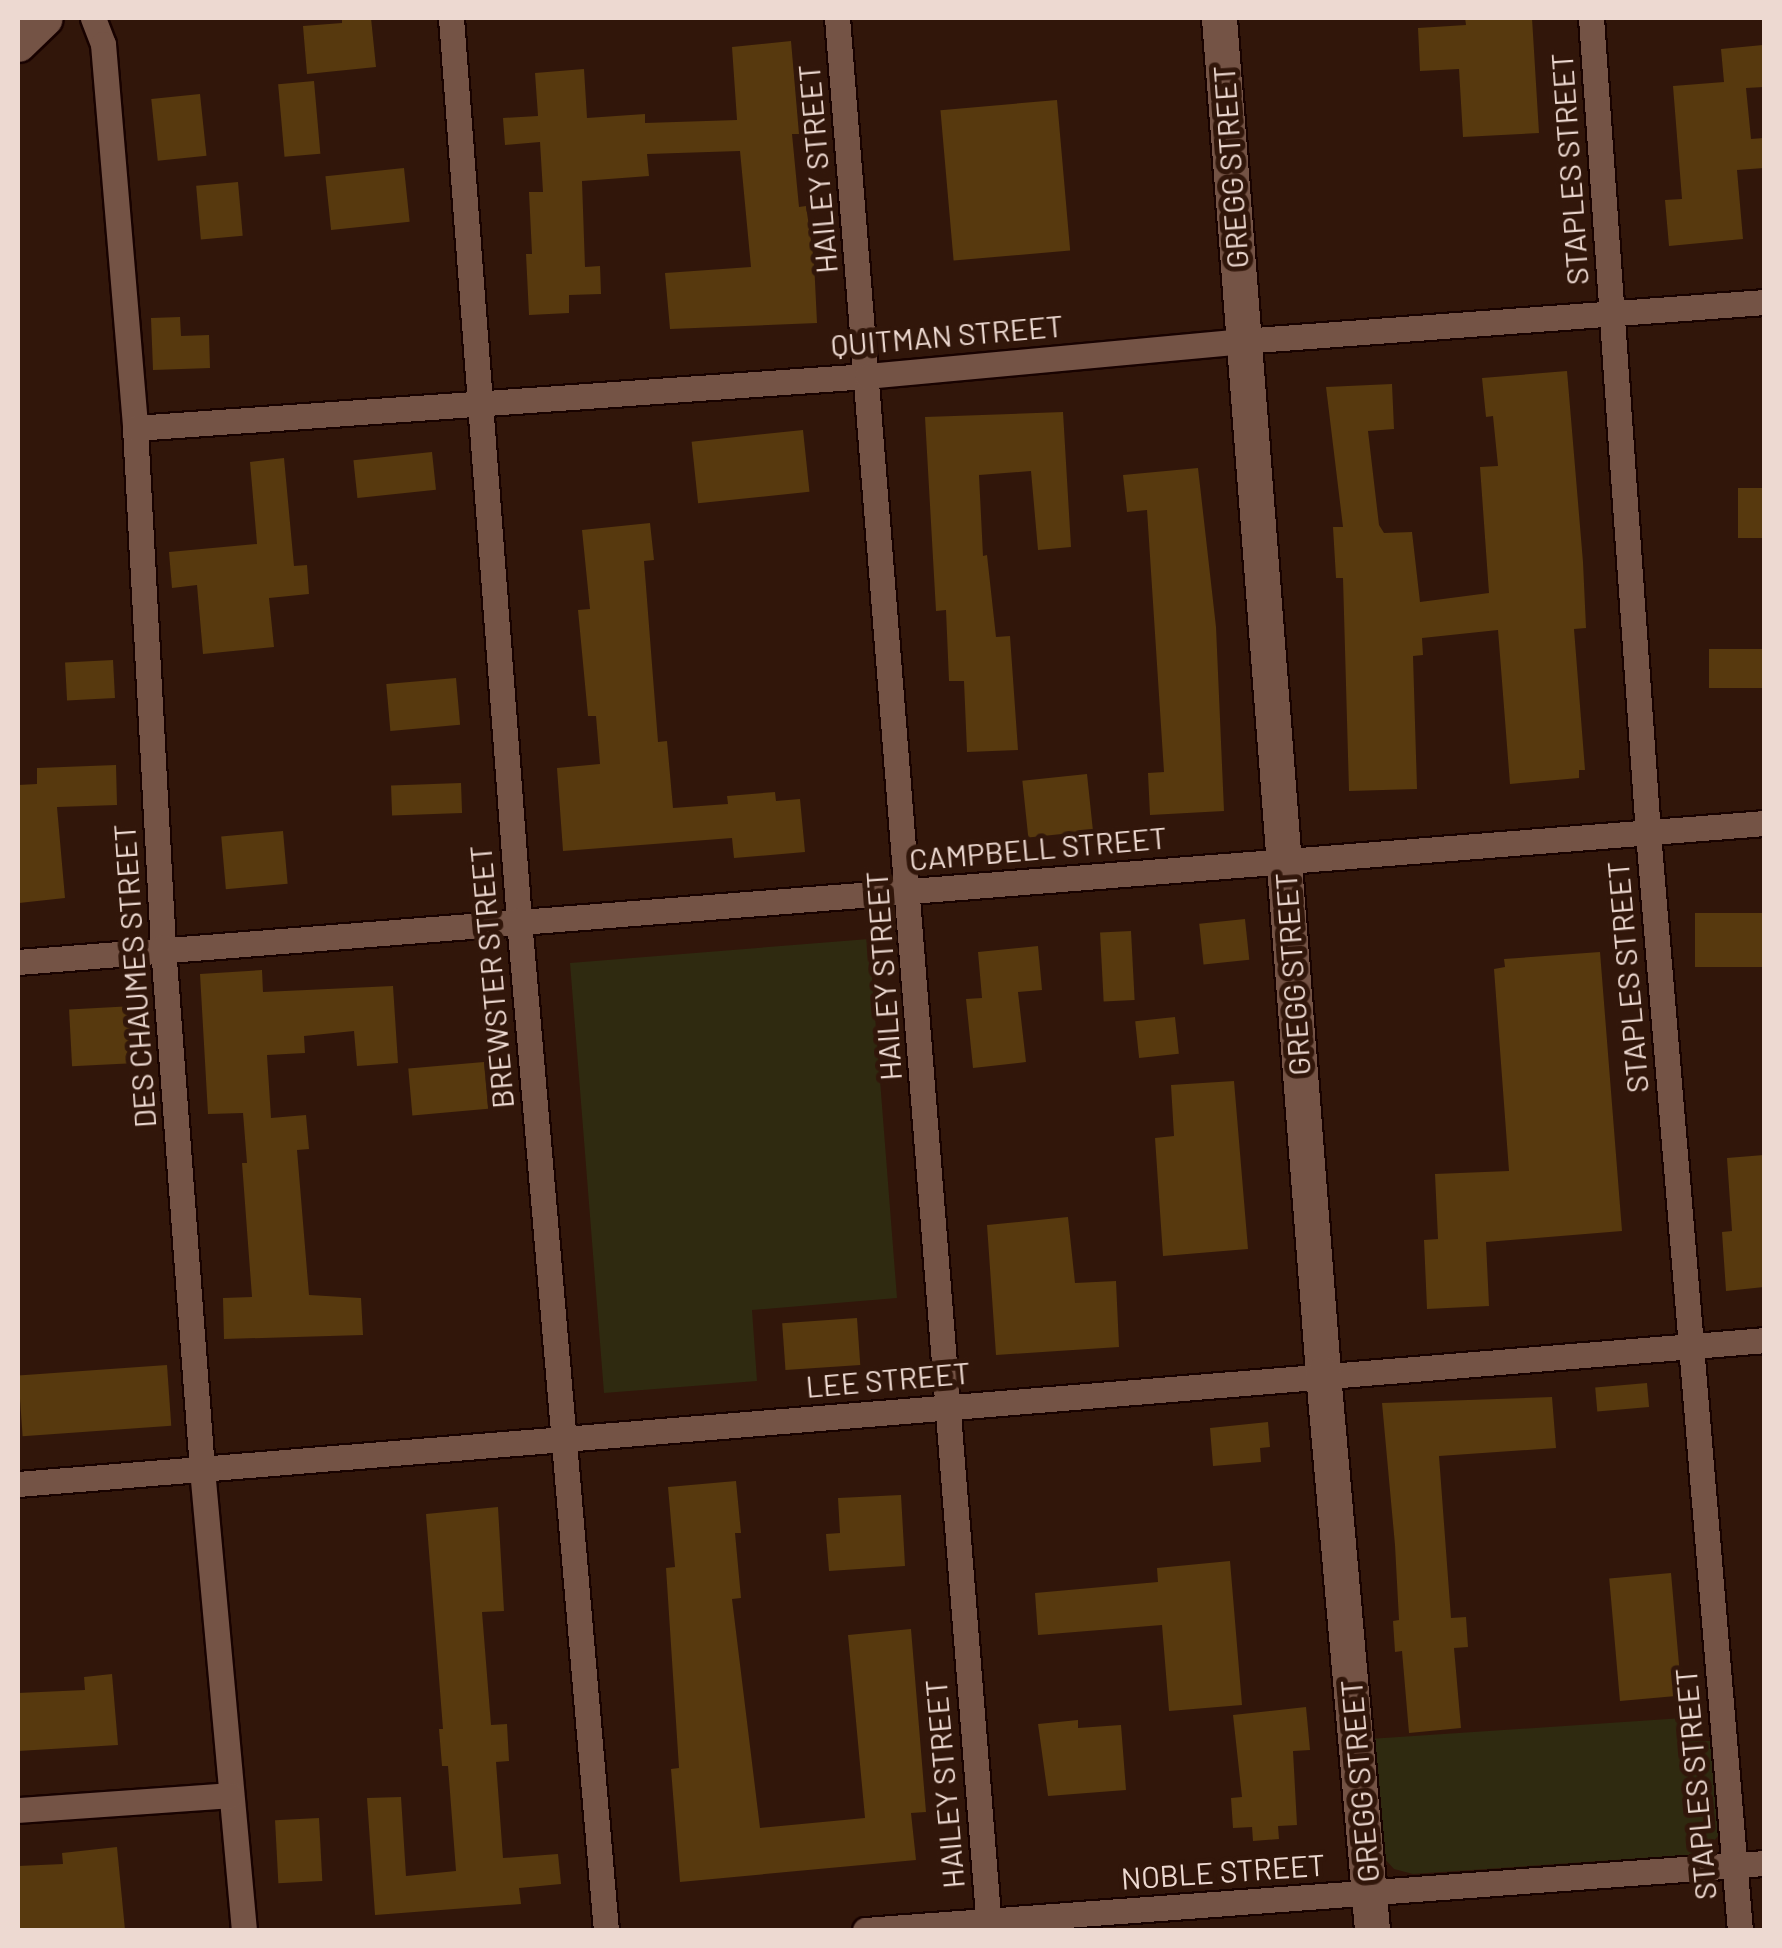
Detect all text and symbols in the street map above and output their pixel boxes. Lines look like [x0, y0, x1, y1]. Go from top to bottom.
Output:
street label: STAPLES STREET [1543, 52, 1595, 286]
street label: HAILEY STREET [790, 63, 844, 275]
street label: GREGG STREET [1205, 64, 1255, 270]
street label: QUITMAN STREET [829, 307, 1065, 363]
street label: CAMPBELL STREET [908, 819, 1168, 877]
street label: DES CHAUMES STREET [105, 823, 163, 1129]
street label: BREWSTER STREET [462, 844, 520, 1110]
street label: STAPLES STREET [1599, 860, 1655, 1094]
street label: HAILEY STREET [858, 870, 908, 1082]
street label: GREGG STREET [1267, 871, 1317, 1077]
street label: LEE STREET [804, 1354, 972, 1404]
street label: STAPLES STREET [1667, 1667, 1723, 1901]
street label: HAILEY STREET [917, 1678, 971, 1890]
street label: GREGG STREET [1332, 1678, 1386, 1884]
street label: NOBLE STREET [1120, 1846, 1326, 1896]

